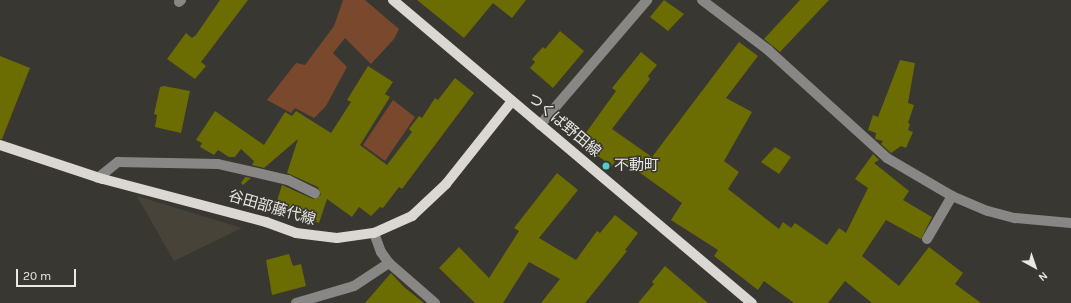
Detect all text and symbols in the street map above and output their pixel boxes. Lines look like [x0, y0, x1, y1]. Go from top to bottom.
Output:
street label: つくば野田線 [524, 89, 604, 161]
place label: 不動町 [614, 157, 659, 175]
marker: 不動町 [601, 161, 611, 171]
street label: 谷田部藤代線 [226, 187, 318, 229]
north arrow [1015, 247, 1055, 287]
scale bar [18, 261, 78, 287]
text: 20 m [23, 269, 51, 283]
text: N [1036, 269, 1050, 284]

